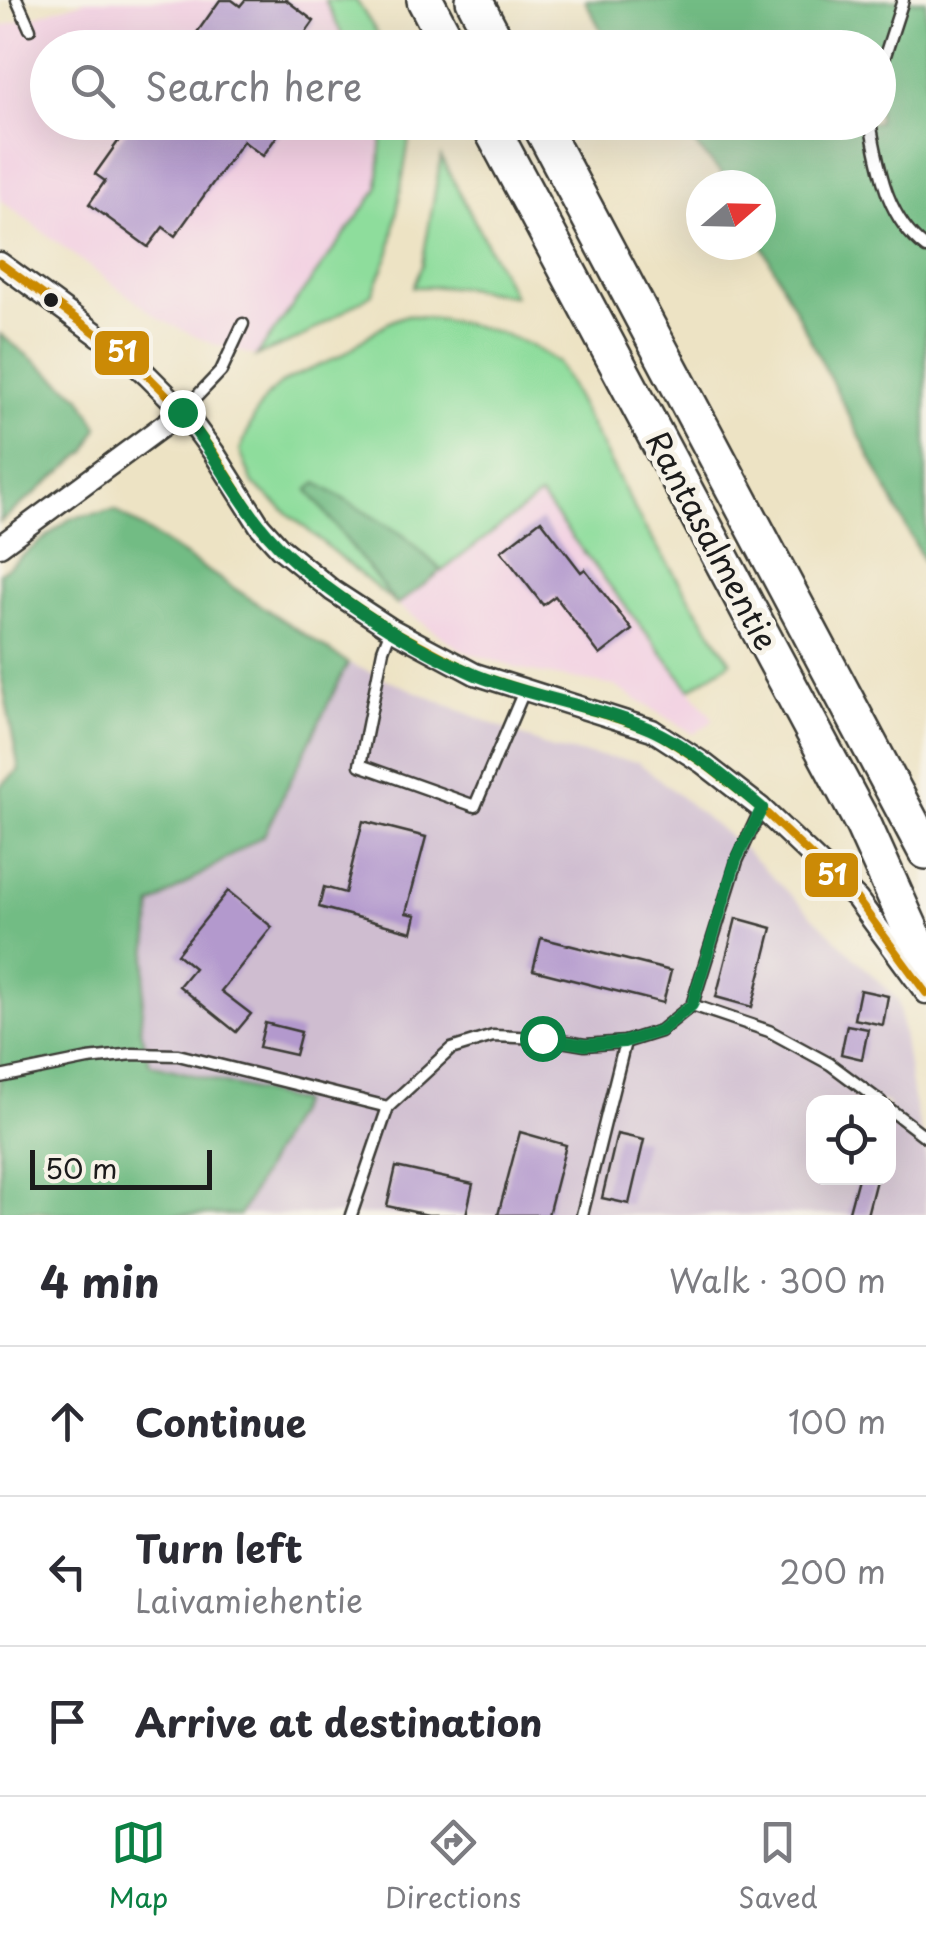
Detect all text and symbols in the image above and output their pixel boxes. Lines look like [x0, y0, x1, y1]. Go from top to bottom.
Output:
search box [30, 30, 896, 140]
text: Search here [145, 57, 362, 114]
icon: search [65, 58, 120, 113]
north arrow [686, 170, 776, 260]
unlabelled marker [41, 290, 61, 310]
line badge: 51 [93, 329, 151, 377]
text: 51 [107, 329, 137, 372]
route end [160, 390, 206, 436]
street label: Rantasalmentie [635, 422, 791, 658]
line badge: 51 [803, 851, 860, 899]
text: 51 [817, 852, 847, 895]
route start [520, 1016, 566, 1062]
map controls [806, 1095, 896, 1185]
button: locate [806, 1095, 896, 1185]
scale bar [30, 1145, 212, 1190]
text: 50 m [45, 1146, 118, 1189]
text: 4 min [40, 1249, 160, 1312]
text: Walk · 300 m [669, 1256, 886, 1304]
text: Continue [135, 1393, 306, 1450]
icon: ahead [40, 1394, 95, 1449]
text: 100 m [788, 1397, 886, 1445]
text: Turn left [135, 1519, 303, 1576]
icon: left [40, 1544, 95, 1599]
text: 200 m [779, 1547, 886, 1595]
text: Laivamiehentie [135, 1576, 363, 1624]
text: Arrive at destination [135, 1693, 543, 1750]
icon: arrive [40, 1694, 95, 1749]
tab: Map [108, 1815, 168, 1918]
tab: Directions [385, 1815, 521, 1918]
tab: Saved [738, 1815, 818, 1918]

